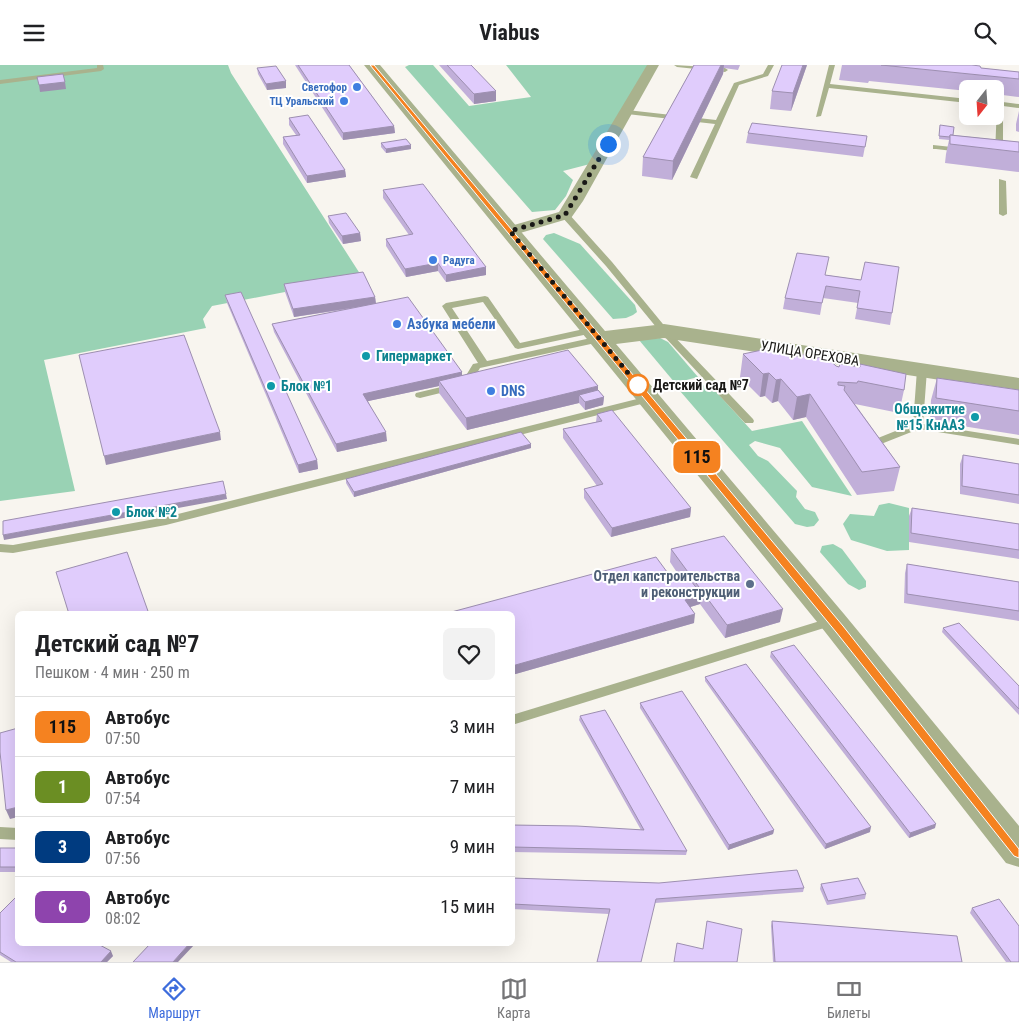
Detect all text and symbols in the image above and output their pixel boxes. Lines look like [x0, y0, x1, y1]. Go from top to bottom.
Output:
icon: menu [20, 19, 48, 47]
icon: search [971, 19, 999, 47]
text: Viabus [479, 20, 540, 45]
north arrow [959, 80, 1004, 125]
map controls [959, 80, 1004, 125]
place label: Светофор [302, 81, 348, 94]
marker: Светофор [351, 81, 363, 93]
place label: ТЦ Уральский [269, 95, 334, 108]
marker: ТЦ Уральский [338, 95, 350, 107]
your location [596, 132, 621, 157]
marker: Радуга [427, 254, 439, 266]
place label: Радуга [443, 254, 475, 267]
place label: Азбука мебели [407, 316, 496, 332]
marker: Азбука мебели [391, 318, 403, 330]
street label: УЛИЦА ОРЕХОВА [759, 337, 861, 369]
place label: Гипермаркет [376, 348, 453, 364]
marker: Гипермаркет [360, 350, 372, 362]
marker: Детский сад №7 [627, 374, 649, 396]
place label: Детский сад №7 [653, 377, 749, 393]
place label: Блок №1 [281, 378, 332, 394]
marker: Блок №1 [265, 380, 277, 392]
place label: DNS [501, 383, 525, 399]
marker: DNS [485, 385, 497, 397]
place label: Общежитие №15 КнААЗ [894, 401, 965, 433]
marker: Общежитие №15 КнААЗ [969, 411, 981, 423]
line badge: 115 [668, 441, 726, 473]
text: 115 [683, 446, 711, 467]
place label: Блок №2 [126, 504, 177, 520]
marker: Блок №2 [110, 506, 122, 518]
place label: Отдел капстроительства и реконструкции [594, 568, 740, 600]
marker: Отдел капстроительства и реконструкции [744, 578, 756, 590]
button: heart [443, 628, 495, 680]
text: Детский сад №7 [35, 630, 199, 658]
text: Пешком · 4 мин · 250 m [35, 663, 190, 682]
text: Автобус [105, 706, 170, 729]
text: 3 мин [450, 715, 495, 738]
text: 115 [49, 716, 76, 737]
text: 07:50 [105, 729, 140, 748]
text: Автобус [105, 766, 170, 789]
text: 7 мин [450, 775, 495, 798]
text: 1 [58, 776, 67, 797]
text: 07:54 [105, 789, 140, 808]
text: Автобус [105, 826, 170, 849]
text: 9 мин [450, 835, 495, 858]
text: 3 [58, 836, 67, 857]
text: 07:56 [105, 849, 140, 868]
text: Автобус [105, 886, 170, 909]
text: 15 мин [440, 895, 495, 918]
text: 6 [58, 896, 67, 917]
text: 08:02 [105, 909, 140, 928]
tab: Маршрут [148, 975, 201, 1021]
tab: Карта [497, 975, 531, 1021]
tab: Билеты [827, 975, 871, 1021]

